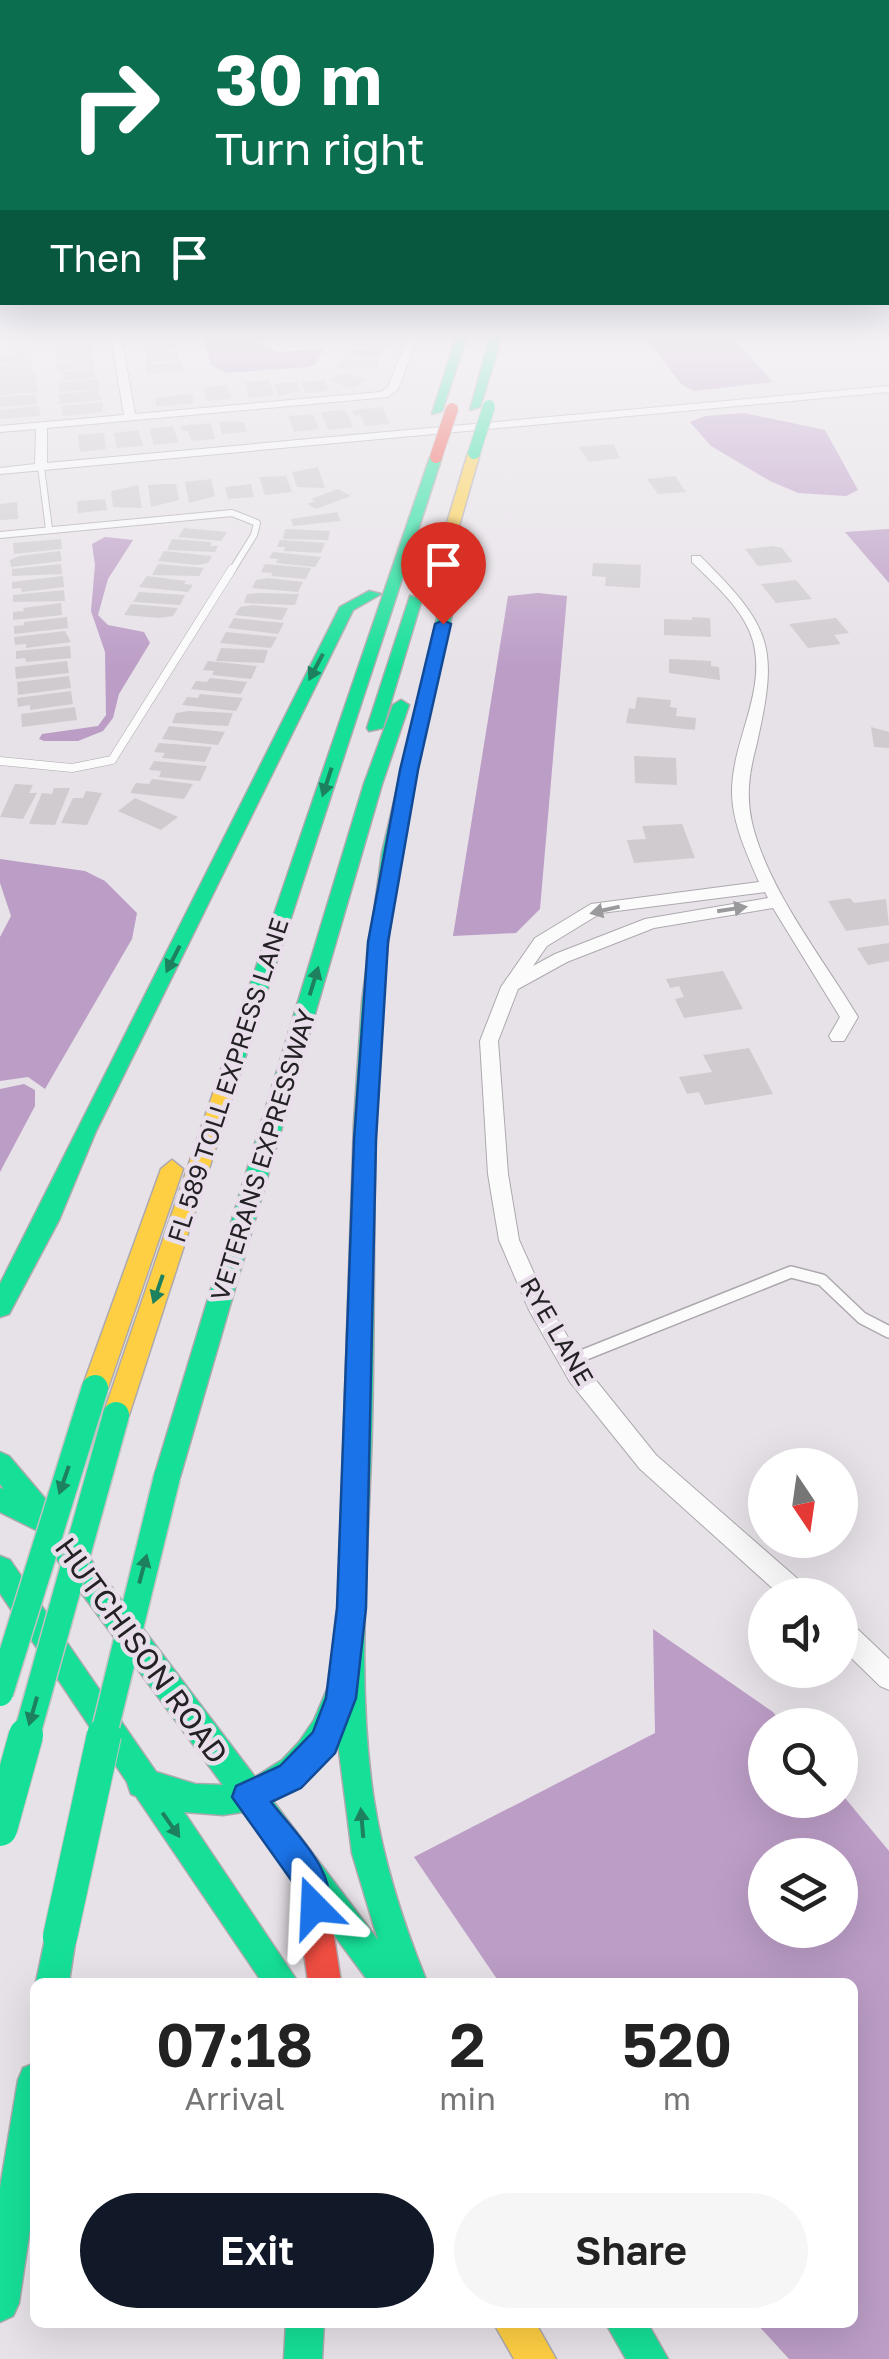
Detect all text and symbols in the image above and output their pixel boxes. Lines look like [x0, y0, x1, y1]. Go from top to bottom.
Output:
text: 30 m [215, 36, 382, 120]
icon: right [50, 40, 180, 170]
text: Turn right [215, 121, 425, 175]
icon: arrive [162, 230, 217, 285]
text: Then [50, 235, 142, 280]
pin [401, 522, 486, 625]
icon: arrive [416, 537, 471, 592]
one-way arrow [308, 653, 325, 682]
one-way arrow [319, 767, 334, 797]
one-way arrow [716, 901, 748, 916]
one-way arrow [589, 903, 620, 918]
street label: FL 589 TOLL EXPRESS LANE [160, 914, 295, 1246]
one-way arrow [165, 945, 182, 974]
one-way arrow [307, 965, 322, 996]
street label: VETERANS EXPRESSWAY [203, 1005, 322, 1304]
street label: RYE LANE [514, 1271, 601, 1390]
one-way arrow [150, 1275, 165, 1305]
north arrow [748, 1448, 858, 1558]
map controls [748, 1448, 858, 1948]
one-way arrow [55, 1466, 70, 1496]
street label: HUTCHISON ROAD [48, 1531, 236, 1770]
one-way arrow [136, 1553, 152, 1584]
button: sound [748, 1578, 858, 1688]
one-way arrow [25, 1696, 40, 1727]
button: search [748, 1708, 858, 1818]
one-way arrow [354, 1807, 370, 1839]
one-way arrow [161, 1811, 180, 1838]
button: layers [748, 1838, 858, 1948]
position arrow [262, 1855, 366, 1959]
text: 07:18 [156, 2008, 313, 2080]
text: 2 [450, 2008, 486, 2080]
text: 520 [622, 2008, 732, 2080]
text: Arrival [184, 2079, 285, 2117]
text: min [439, 2079, 496, 2117]
text: m [663, 2079, 691, 2117]
button: Exit [80, 2193, 434, 2308]
button: Share [454, 2193, 808, 2308]

